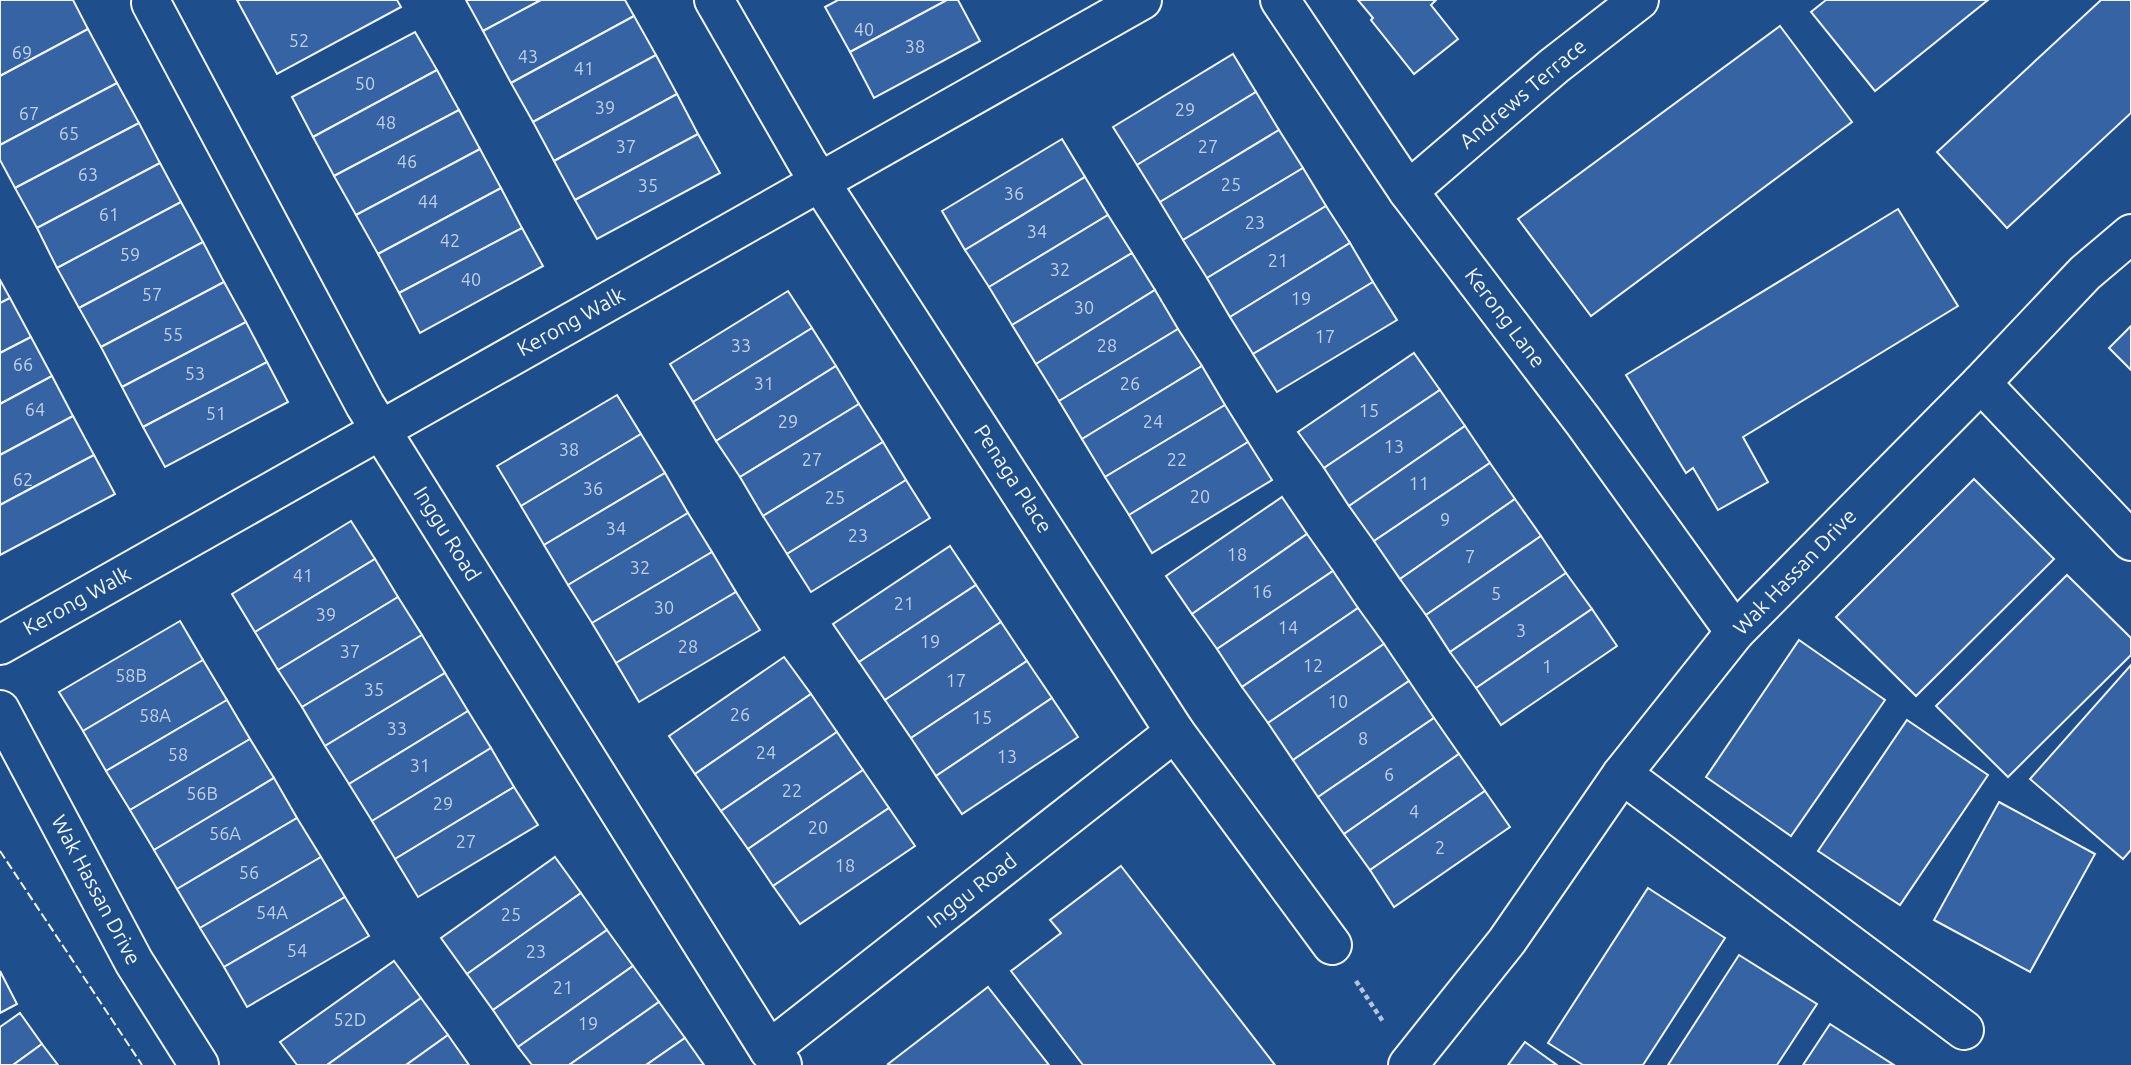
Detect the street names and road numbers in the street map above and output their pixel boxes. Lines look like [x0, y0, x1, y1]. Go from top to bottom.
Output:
street label: Andrews Terrace [1454, 33, 1591, 153]
street label: Kerong Lane [1461, 263, 1551, 372]
street label: Kerong Walk [513, 282, 629, 360]
street label: Penaga Place [970, 420, 1058, 537]
street label: Inggu Road [409, 482, 486, 585]
street label: Wak Hassan Drive [1728, 503, 1861, 639]
street label: Kerong Walk [19, 561, 135, 639]
street label: Wak Hassan Drive [47, 811, 146, 968]
street label: Inggu Road [922, 848, 1021, 933]

